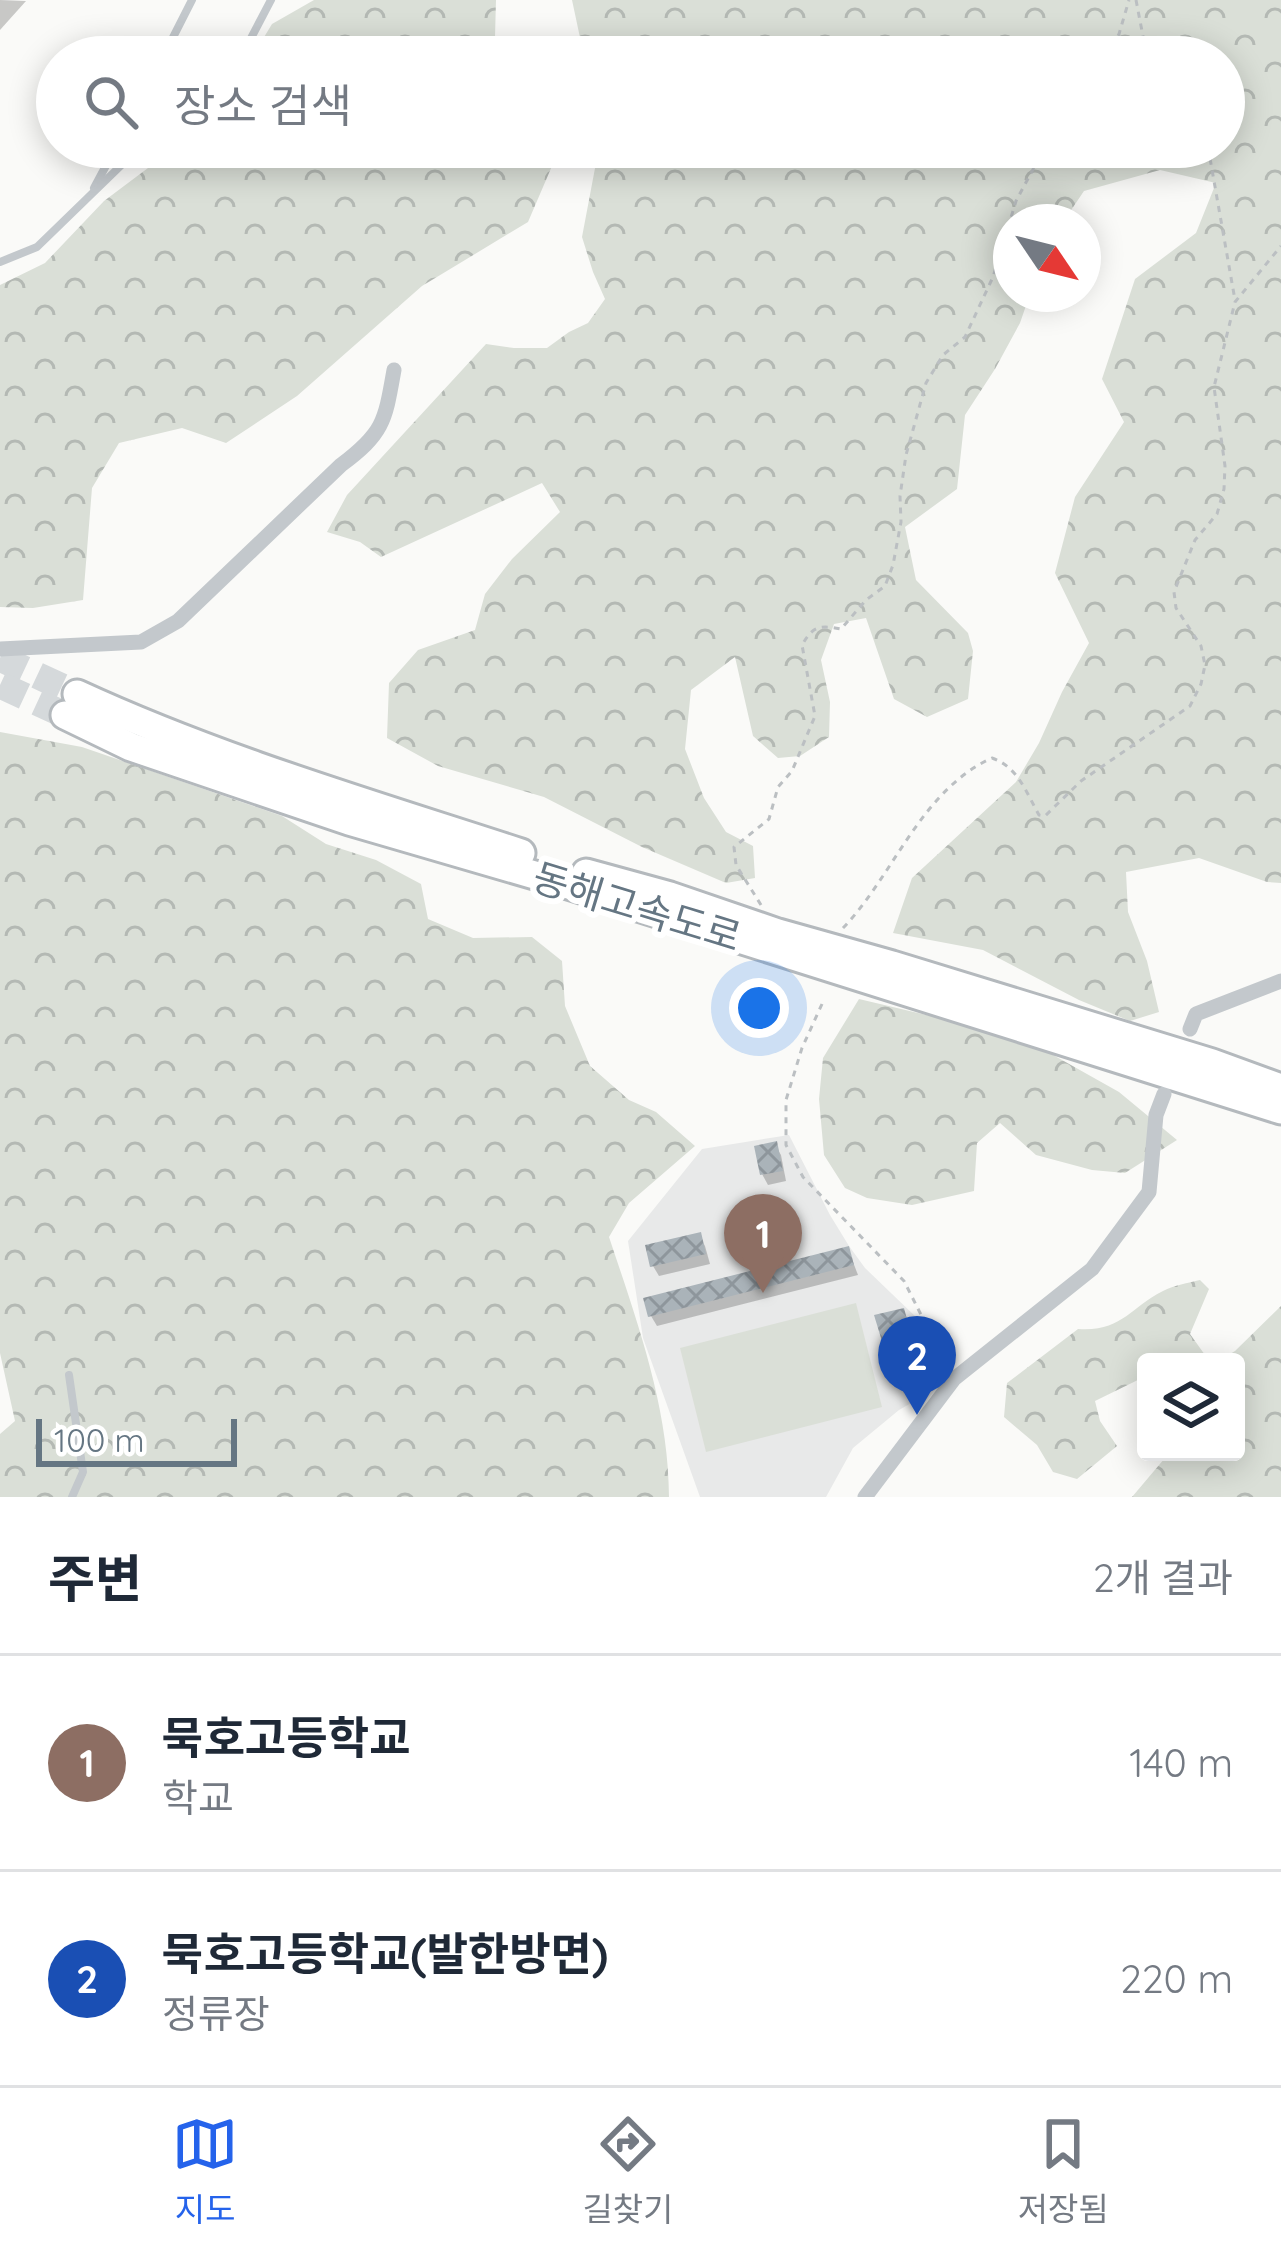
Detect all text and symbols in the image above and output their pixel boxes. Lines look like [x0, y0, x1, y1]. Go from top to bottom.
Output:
search box [36, 36, 1245, 168]
icon: search [78, 69, 144, 135]
text: 장소 검색 [174, 77, 352, 133]
north arrow [993, 204, 1101, 312]
street label: 동해고속도로 [527, 852, 747, 961]
your location [729, 978, 789, 1038]
pin: 1 [724, 1194, 802, 1293]
pin: 2 [878, 1316, 956, 1415]
map controls [1137, 1353, 1245, 1461]
button: layers [1137, 1353, 1245, 1461]
scale bar [36, 1413, 237, 1466]
text: 100 m [54, 1419, 145, 1460]
text: 주변 [48, 1546, 142, 1610]
text: 2개 결과 [1093, 1553, 1233, 1602]
text: 묵호고등학교 [162, 1709, 410, 1765]
text: 1 [79, 1738, 95, 1787]
text: 140 m [1129, 1738, 1233, 1787]
text: 학교 [162, 1773, 234, 1822]
text: 묵호고등학교(발한방면) [162, 1925, 608, 1981]
text: 2 [76, 1954, 98, 2003]
text: 220 m [1120, 1954, 1233, 2003]
text: 정류장 [162, 1989, 270, 2038]
tab: 지도 [172, 2111, 238, 2231]
tab: 길찾기 [582, 2111, 673, 2231]
tab: 저장됨 [1018, 2111, 1109, 2231]

